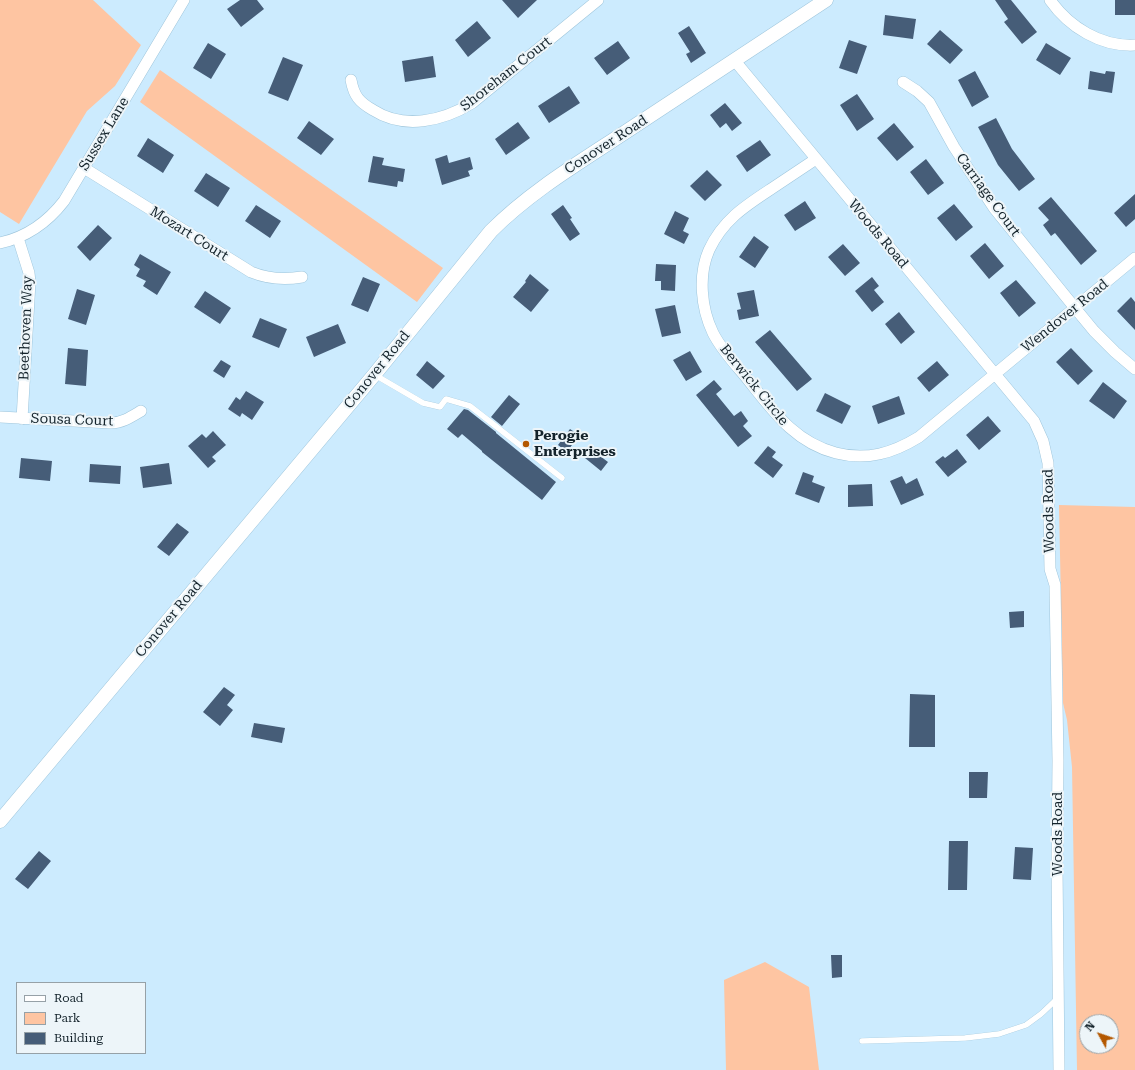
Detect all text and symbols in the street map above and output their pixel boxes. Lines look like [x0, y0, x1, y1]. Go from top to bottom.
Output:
street label: Shoreham Court [457, 33, 555, 115]
street label: Sussex Lane [75, 94, 133, 174]
street label: Conover Road [561, 112, 651, 178]
street label: Carriage Court [952, 150, 1024, 240]
street label: Woods Road [844, 196, 912, 272]
street label: Mozart Court [147, 203, 231, 265]
street label: Beethoven Way [16, 275, 36, 381]
street label: Wendover Road [1018, 276, 1112, 356]
street label: Conover Road [340, 328, 414, 412]
street label: Berwick Circle [716, 341, 792, 429]
street label: Sousa Court [30, 410, 114, 430]
place label: Perogie Enterprises [534, 428, 616, 460]
marker: Perogie Enterprises [521, 439, 531, 449]
street label: Woods Road [1040, 469, 1058, 553]
street label: Conover Road [132, 577, 206, 661]
street label: Woods Road [1050, 792, 1066, 876]
legend [16, 982, 146, 1054]
text: Road [54, 991, 83, 1005]
text: Park [54, 1011, 80, 1025]
north arrow [1079, 1014, 1119, 1054]
text: N [1082, 1019, 1098, 1034]
text: Building [54, 1031, 103, 1045]

